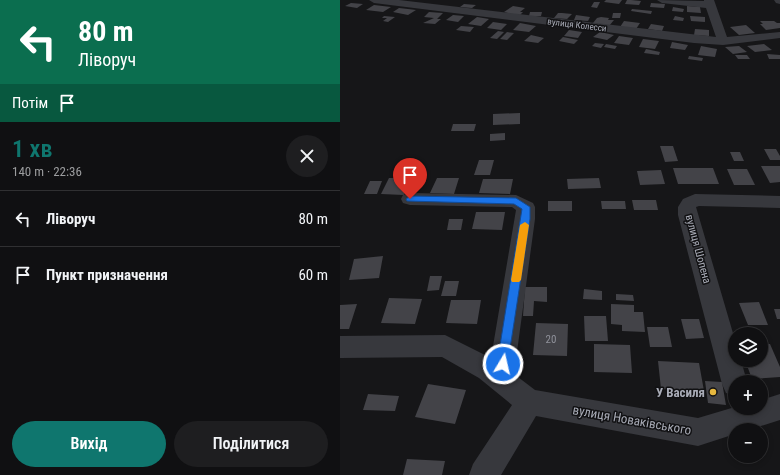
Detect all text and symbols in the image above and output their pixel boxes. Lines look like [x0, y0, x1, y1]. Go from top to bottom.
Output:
text: 80 m [78, 15, 134, 48]
icon: left [12, 16, 64, 68]
street label: вулиця Колесси [547, 16, 607, 34]
text: Ліворуч [78, 49, 136, 70]
icon: arrive [56, 92, 78, 114]
text: Потім [12, 94, 48, 112]
text: 1 хв [12, 135, 52, 163]
button: close [286, 135, 328, 177]
pin [393, 158, 427, 199]
text: 140 m · 22:36 [12, 164, 82, 179]
icon: arrive [399, 164, 421, 186]
icon: left [12, 208, 34, 230]
text: Ліворуч [46, 210, 95, 228]
text: 80 m [298, 210, 328, 228]
street label: вулиця Шопена [683, 213, 713, 285]
icon: arrive [12, 264, 34, 286]
text: Пункт призначення [46, 266, 168, 284]
text: 60 m [298, 266, 328, 284]
map controls [728, 327, 768, 463]
button: layers [728, 327, 768, 367]
house number: 20 [546, 333, 556, 346]
position arrow [482, 343, 524, 385]
button: + [728, 375, 768, 415]
place label: У Василя [656, 385, 705, 400]
marker: У Василя [708, 387, 718, 397]
street label: вулиця Новаківського [571, 402, 693, 438]
button: Вихід [12, 421, 166, 467]
button: Поділитися [174, 421, 328, 467]
button: − [728, 423, 768, 463]

